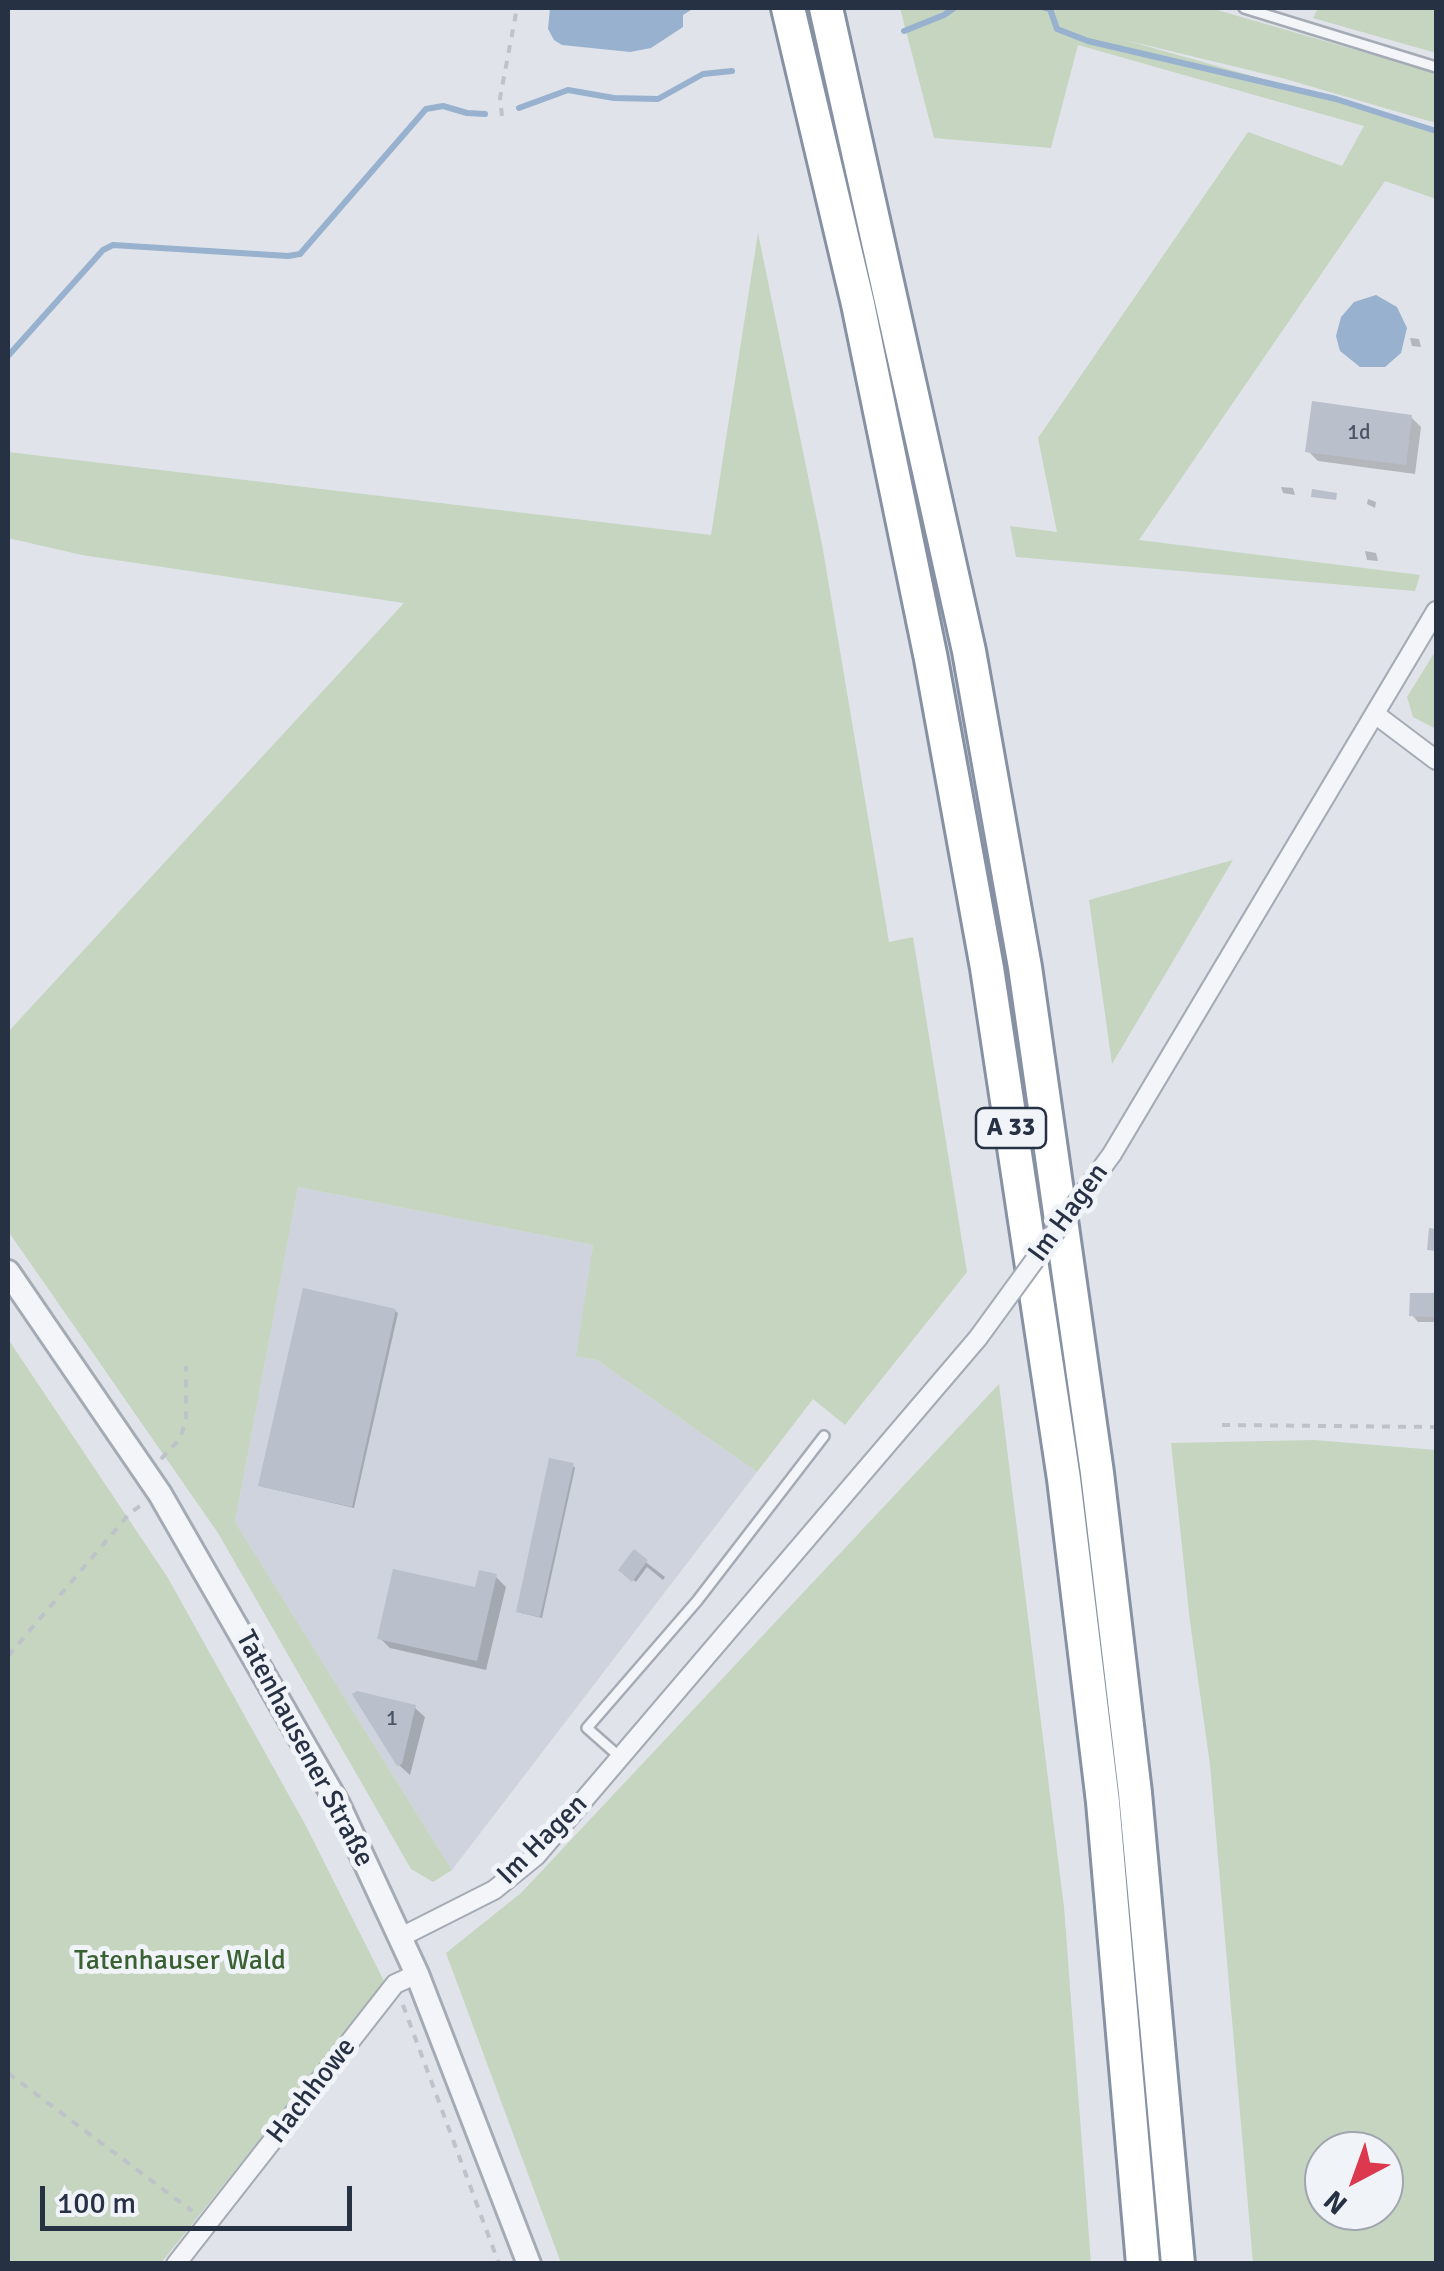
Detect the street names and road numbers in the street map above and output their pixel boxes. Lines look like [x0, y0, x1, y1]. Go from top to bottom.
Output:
road number: A 33 [976, 1108, 1046, 1148]
street label: Im Hagen [1022, 1157, 1116, 1269]
street label: Tatenhausener Straße [228, 1625, 380, 1873]
street label: Im Hagen [491, 1788, 595, 1892]
street label: Hachhowe [260, 2031, 364, 2151]

